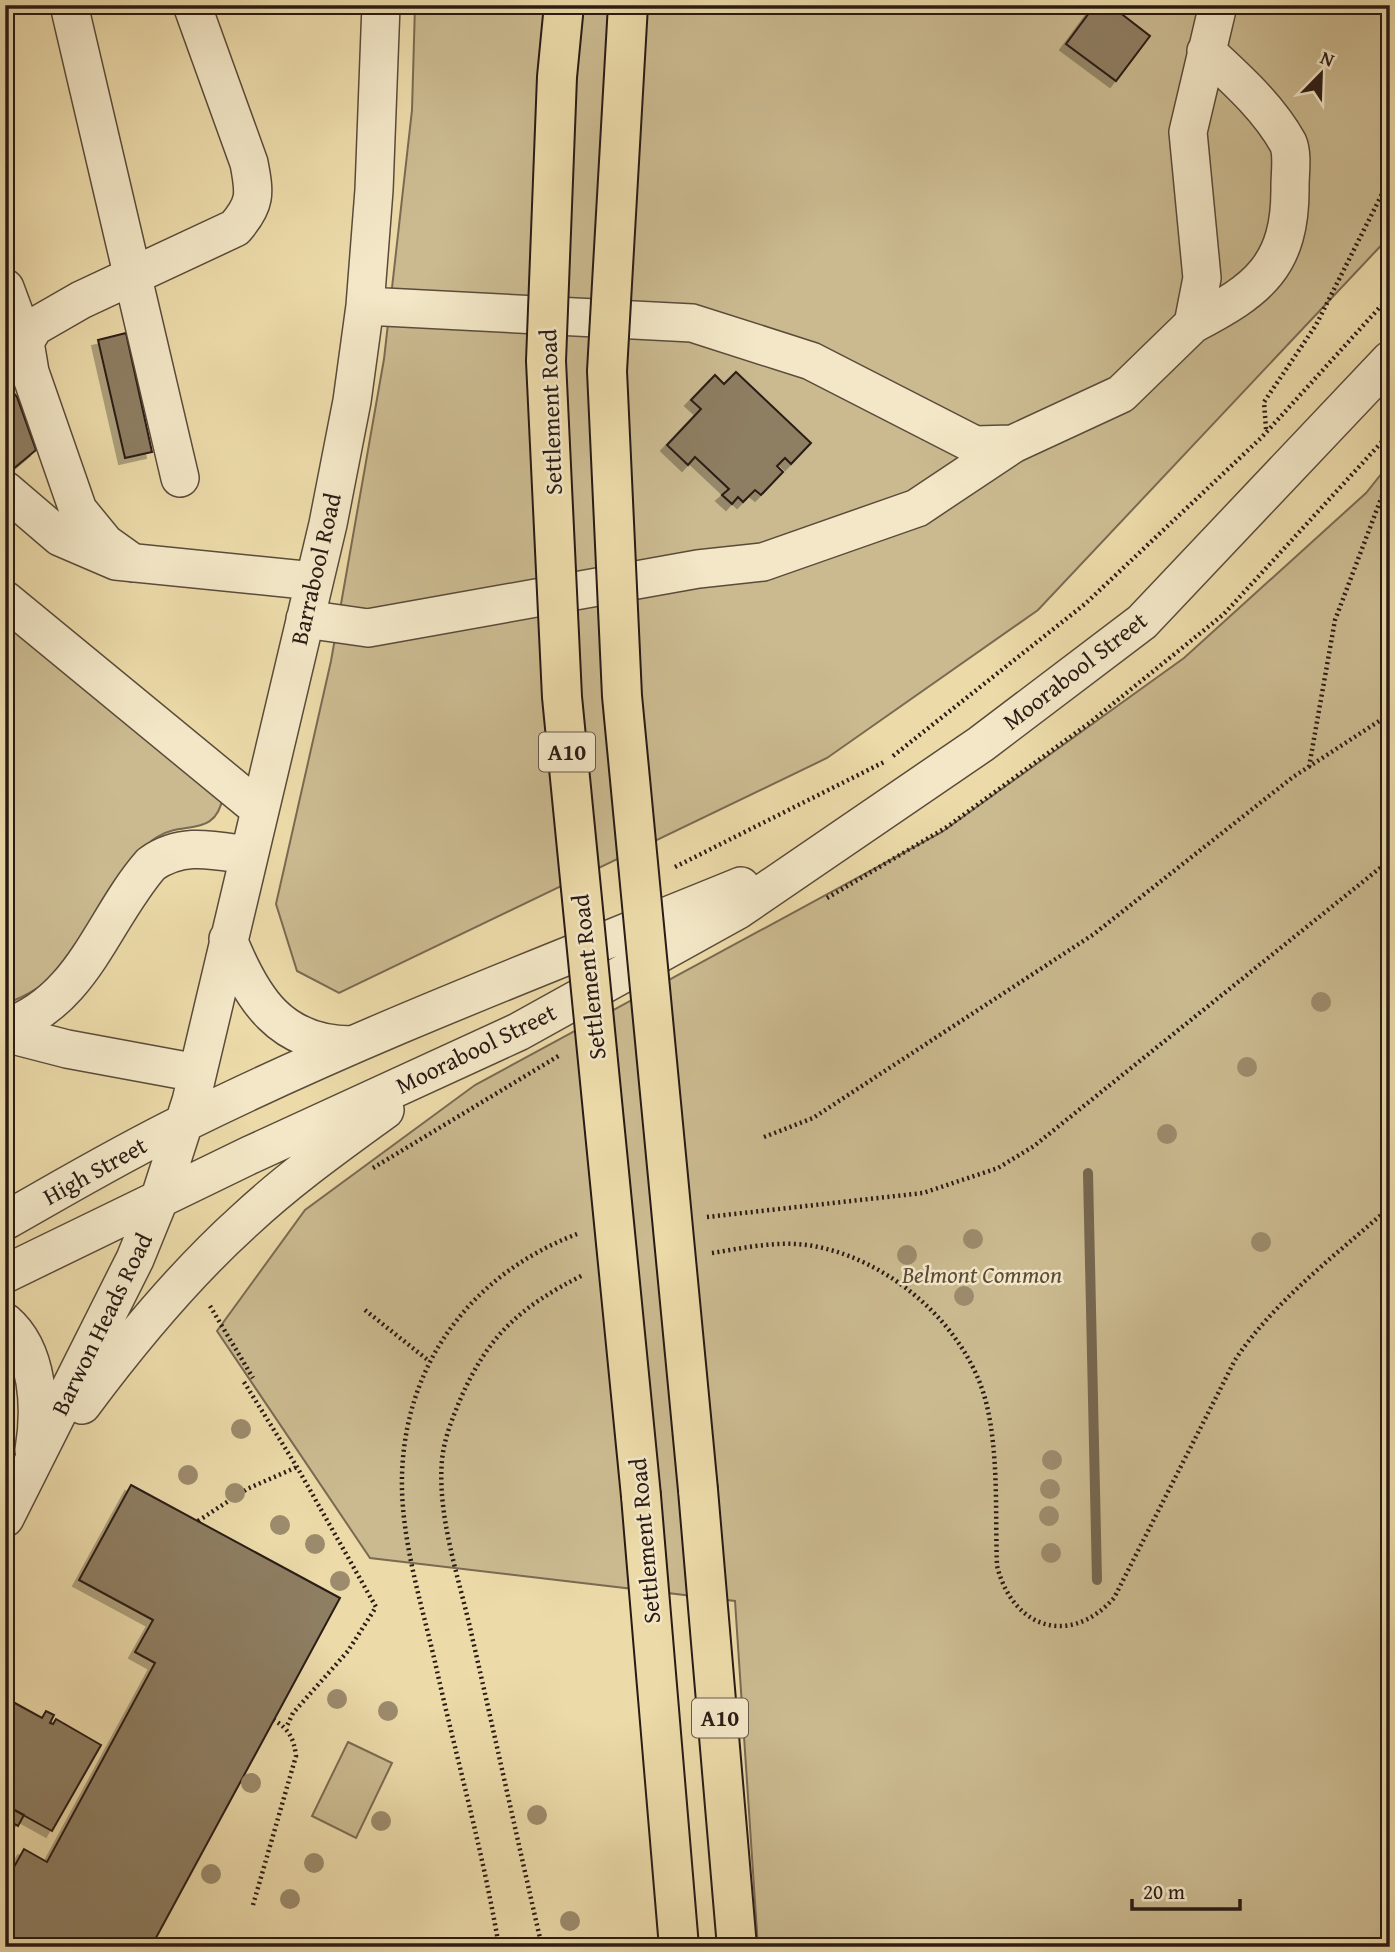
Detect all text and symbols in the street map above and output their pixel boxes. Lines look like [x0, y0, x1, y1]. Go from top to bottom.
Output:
north arrow [1286, 38, 1356, 108]
text: N [1316, 43, 1339, 74]
street label: Settlement Road [530, 328, 571, 496]
street label: Barrabool Road [281, 489, 350, 648]
street label: Moorabool Street [995, 603, 1155, 738]
road number: A10 [539, 732, 595, 772]
street label: Settlement Road [562, 892, 615, 1062]
street label: Moorabool Street [390, 994, 562, 1103]
street label: High Street [36, 1127, 154, 1214]
street label: Barwon Heads Road [42, 1227, 161, 1421]
park label: Belmont Common [901, 1257, 1062, 1292]
street label: Settlement Road [620, 1457, 669, 1625]
road number: A10 [692, 1698, 748, 1737]
scale bar [1132, 1868, 1241, 1912]
text: 20 m [1143, 1876, 1185, 1907]

